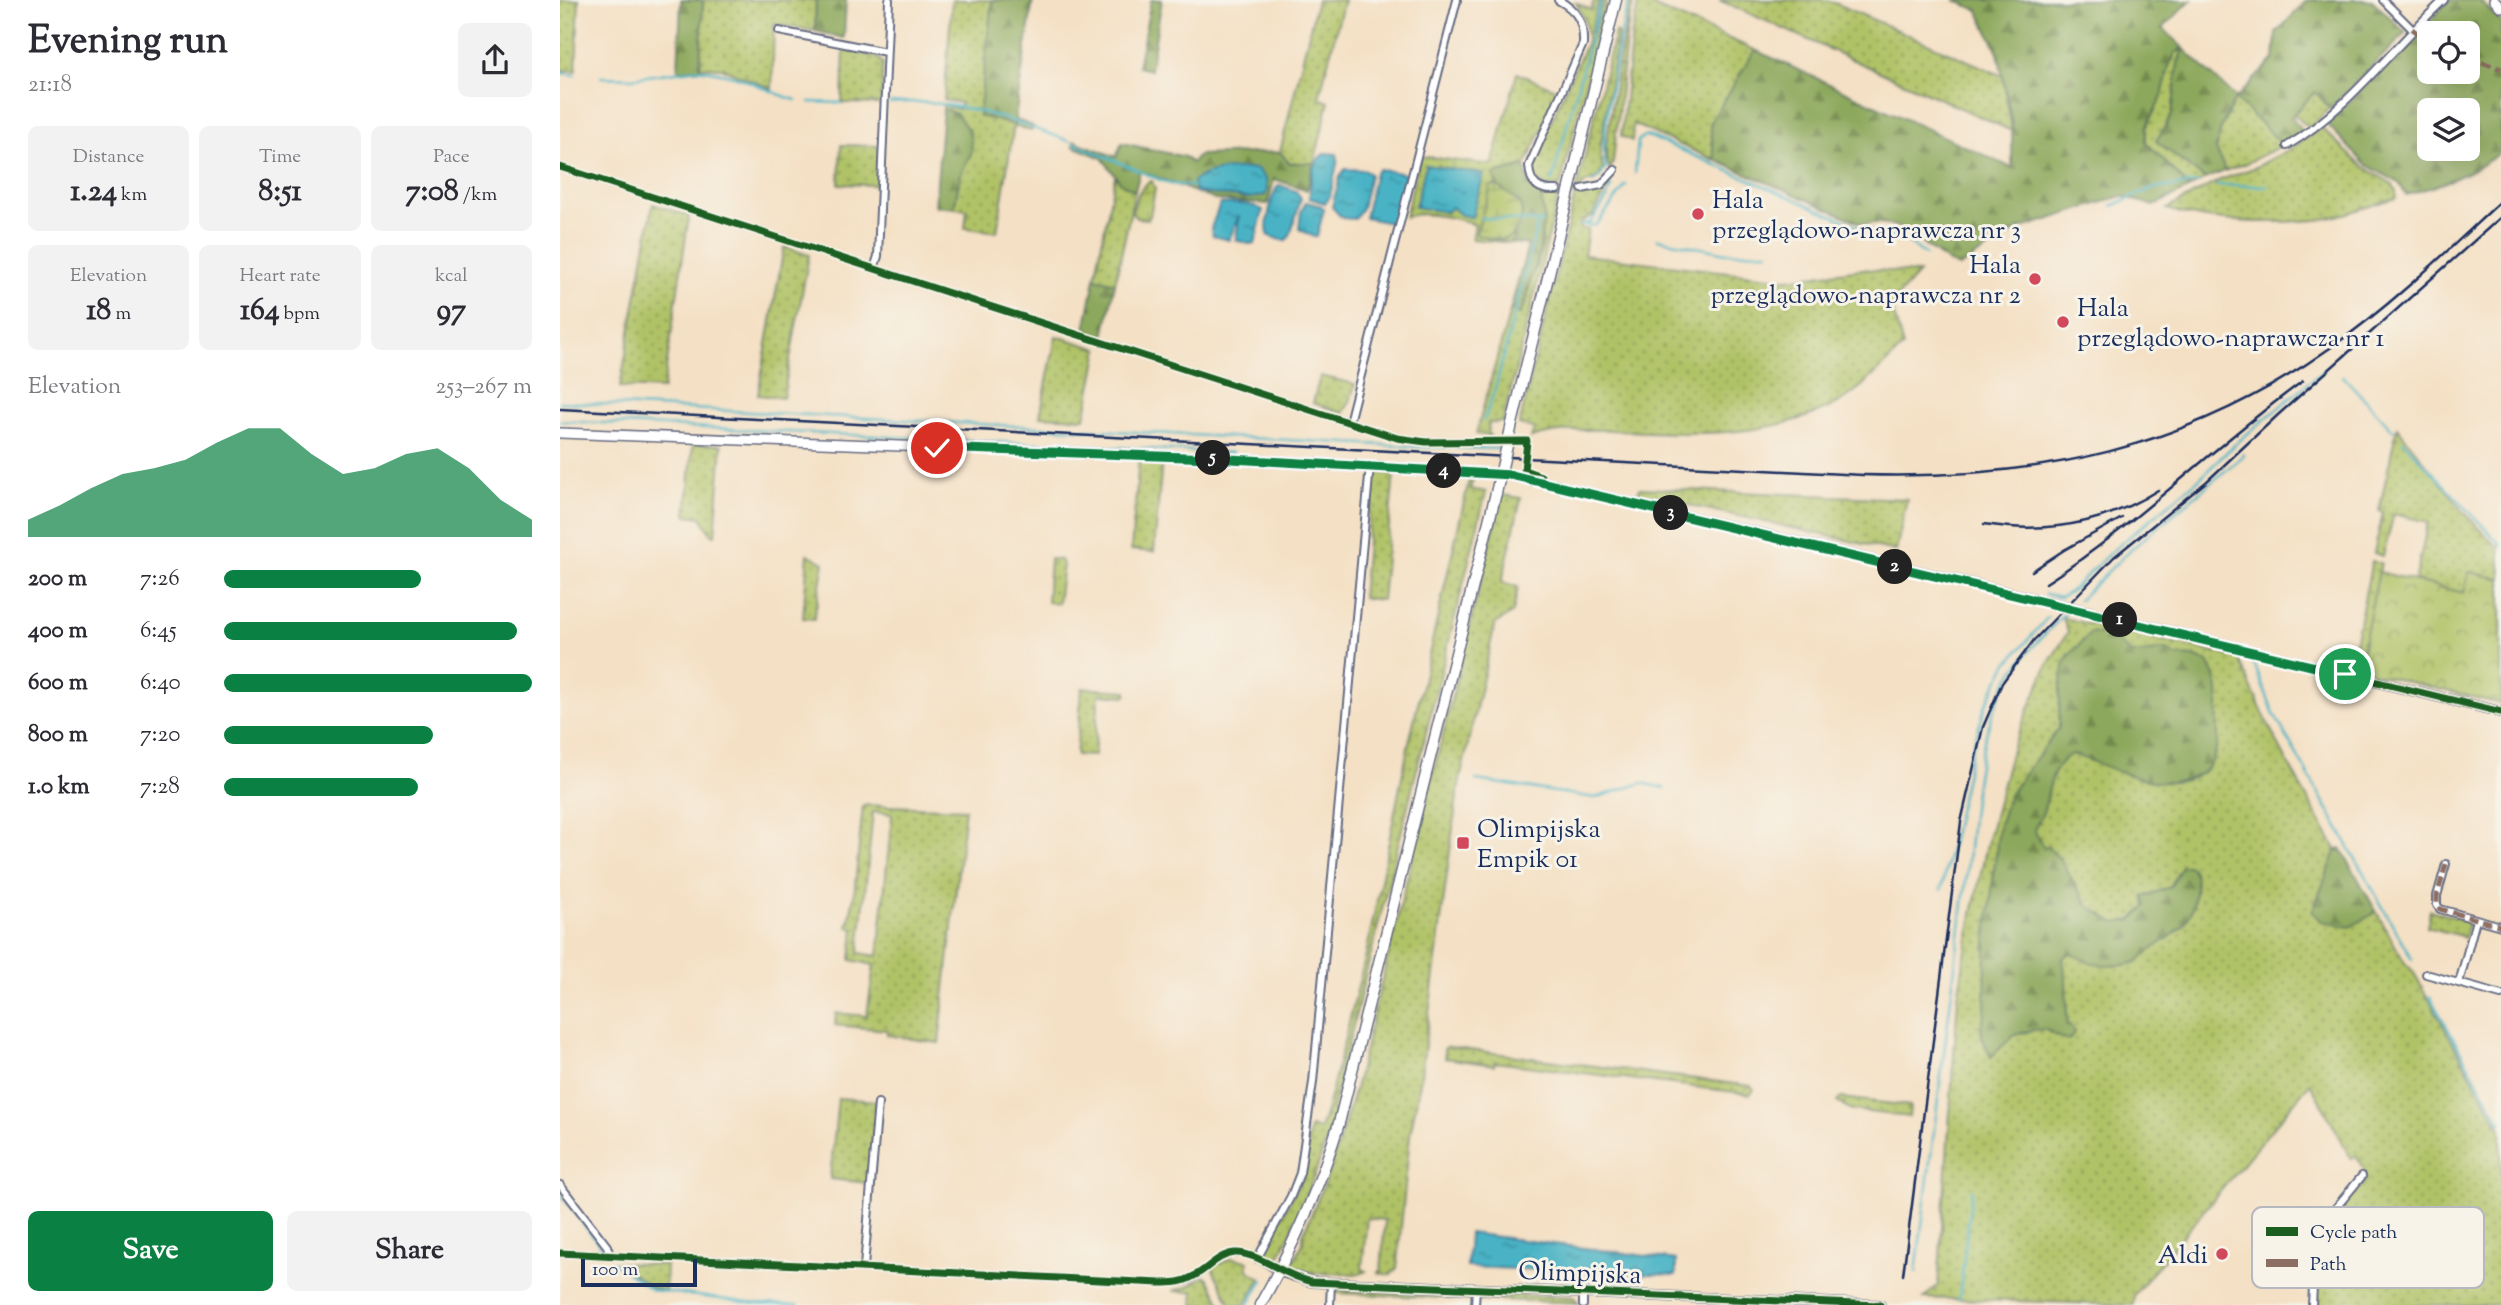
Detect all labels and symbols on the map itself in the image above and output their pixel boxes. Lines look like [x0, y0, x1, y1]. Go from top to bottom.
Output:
place label: Hala przeglądowo-naprawcza nr 3 [1712, 183, 2021, 250]
marker: Hala przeglądowo-naprawcza nr 3 [1690, 206, 1706, 222]
place label: Hala przeglądowo-naprawcza nr 2 [1710, 248, 2021, 315]
marker: Hala przeglądowo-naprawcza nr 2 [2027, 271, 2043, 287]
place label: Hala przeglądowo-naprawcza nr 1 [2077, 291, 2384, 358]
marker: Hala przeglądowo-naprawcza nr 1 [2055, 314, 2071, 330]
pin [907, 418, 967, 478]
pin: 5 [1196, 440, 1230, 476]
pin: 4 [1426, 454, 1462, 489]
pin: 3 [1654, 496, 1688, 530]
pin: 2 [1878, 550, 1912, 584]
pin: 1 [2102, 602, 2138, 638]
pin [2315, 644, 2375, 704]
place label: Olimpijska Empik 01 [1477, 812, 1600, 879]
marker: Olimpijska Empik 01 [1455, 835, 1471, 851]
legend [2252, 1207, 2484, 1288]
text: Cycle path [2310, 1220, 2397, 1247]
place label: Aldi [2158, 1238, 2208, 1275]
marker: Aldi [2214, 1246, 2230, 1262]
text: Path [2310, 1252, 2347, 1279]
street label: Olimpijska [1518, 1254, 1642, 1295]
scale bar [581, 1256, 696, 1288]

